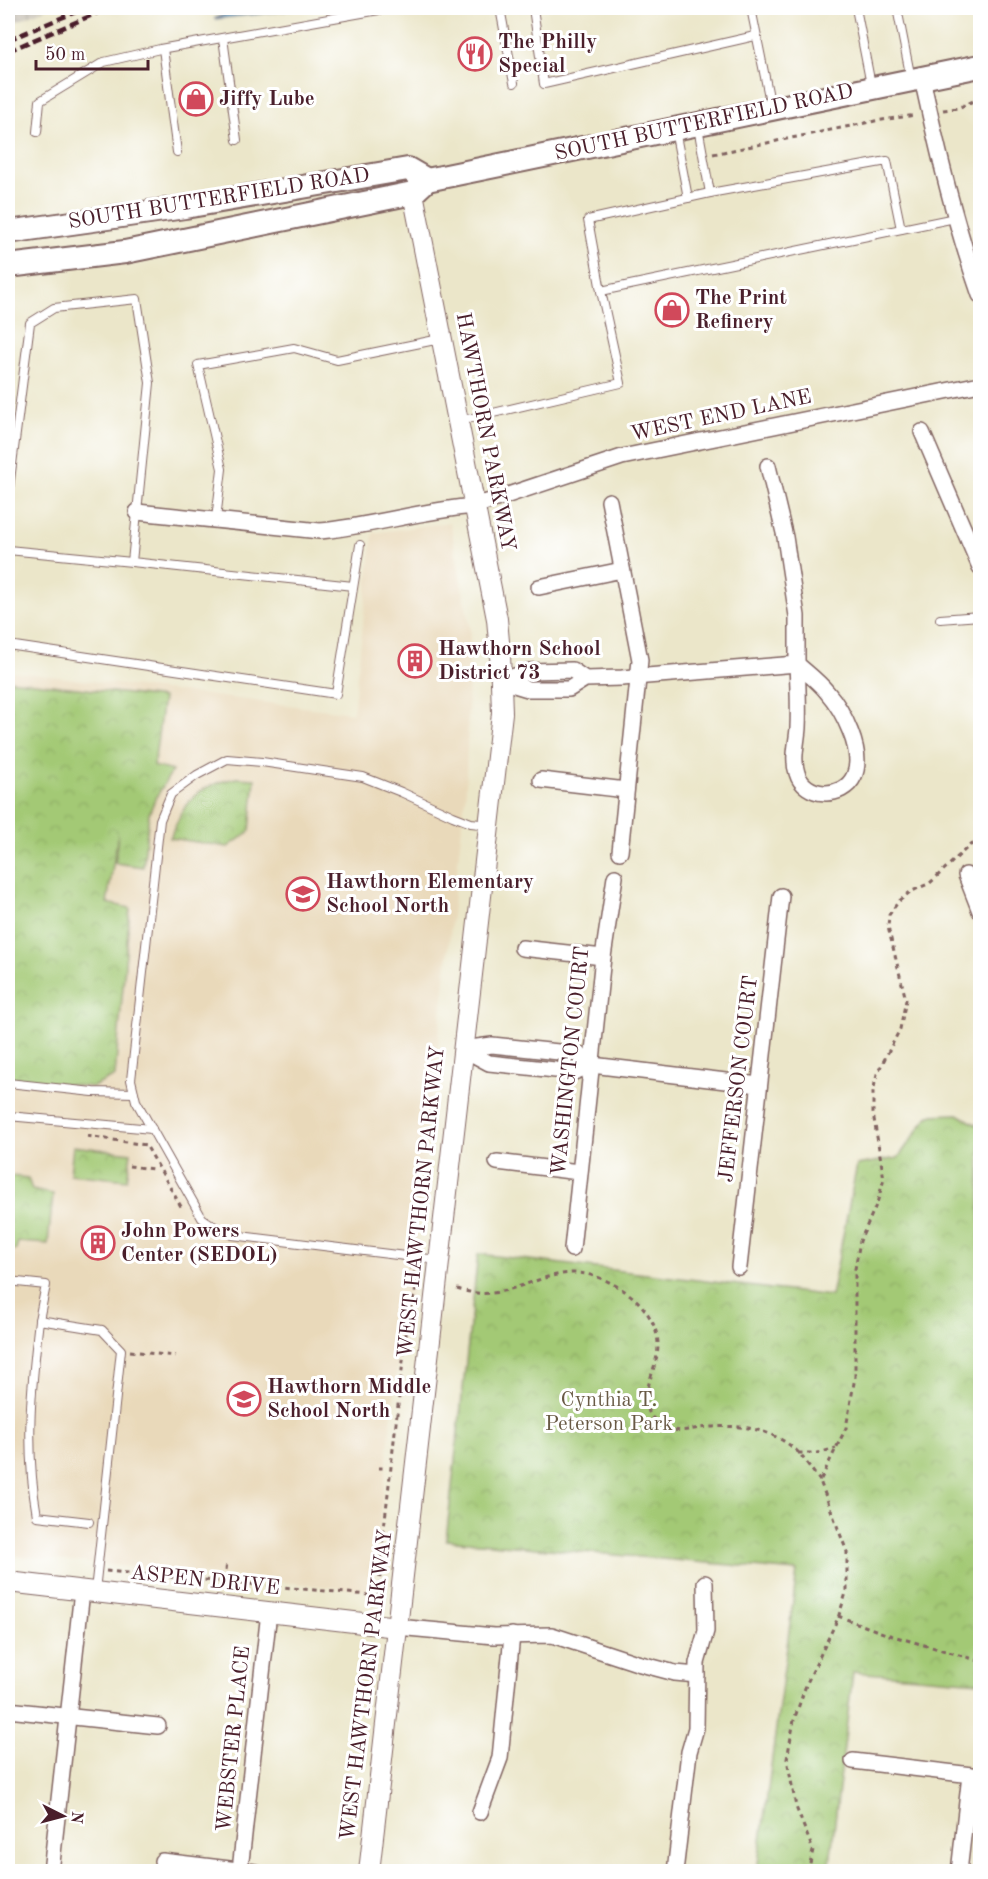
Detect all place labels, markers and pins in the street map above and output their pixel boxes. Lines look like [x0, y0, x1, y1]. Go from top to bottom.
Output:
place label: The Philly Special [498, 32, 597, 77]
restaurant icon: The Philly Special [457, 36, 493, 72]
shop icon: Jiffy Lube [178, 81, 214, 117]
place label: Jiffy Lube [219, 89, 315, 110]
place label: The Print Refinery [695, 288, 787, 333]
shop icon: The Print Refinery [654, 292, 690, 328]
place label: Hawthorn School District 73 [438, 639, 601, 684]
building icon: Hawthorn School District 73 [397, 643, 433, 679]
place label: Hawthorn Elementary School North [326, 872, 534, 917]
school or university icon: Hawthorn Elementary School North [285, 876, 321, 912]
place label: John Powers Center (SEDOL) [121, 1221, 278, 1266]
building icon: John Powers Center (SEDOL) [80, 1225, 116, 1261]
place label: Hawthorn Middle School North [267, 1377, 431, 1422]
school or university icon: Hawthorn Middle School North [226, 1381, 262, 1417]

